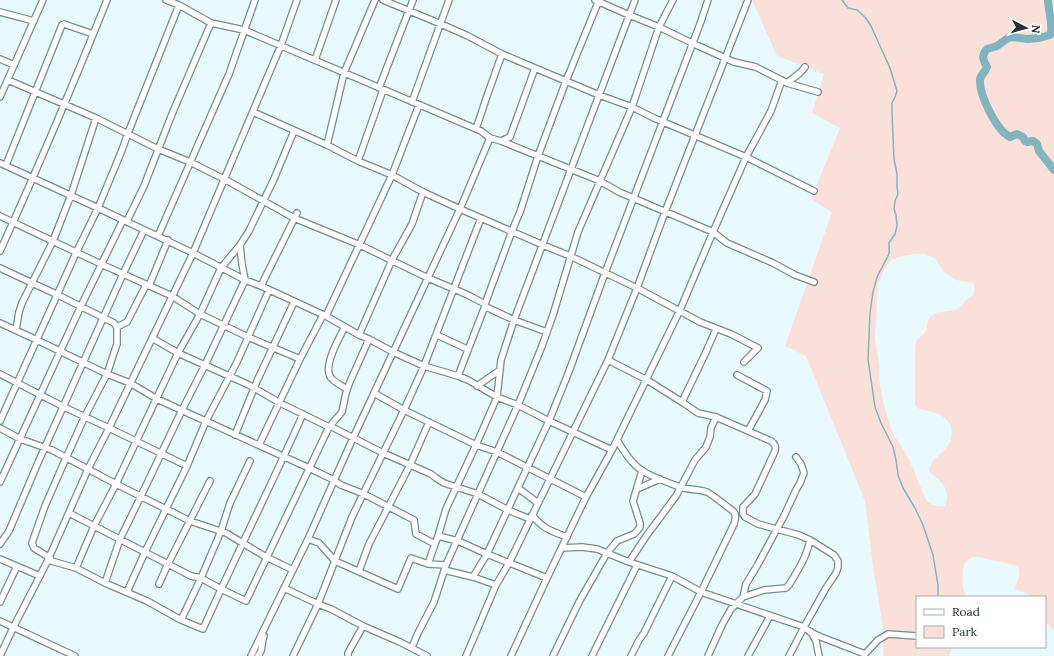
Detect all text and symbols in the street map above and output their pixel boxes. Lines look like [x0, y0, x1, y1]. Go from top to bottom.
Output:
north arrow [1006, 8, 1046, 48]
text: N [1028, 24, 1043, 34]
legend [916, 596, 1046, 648]
text: Road [952, 604, 980, 619]
text: Park [952, 624, 978, 639]

